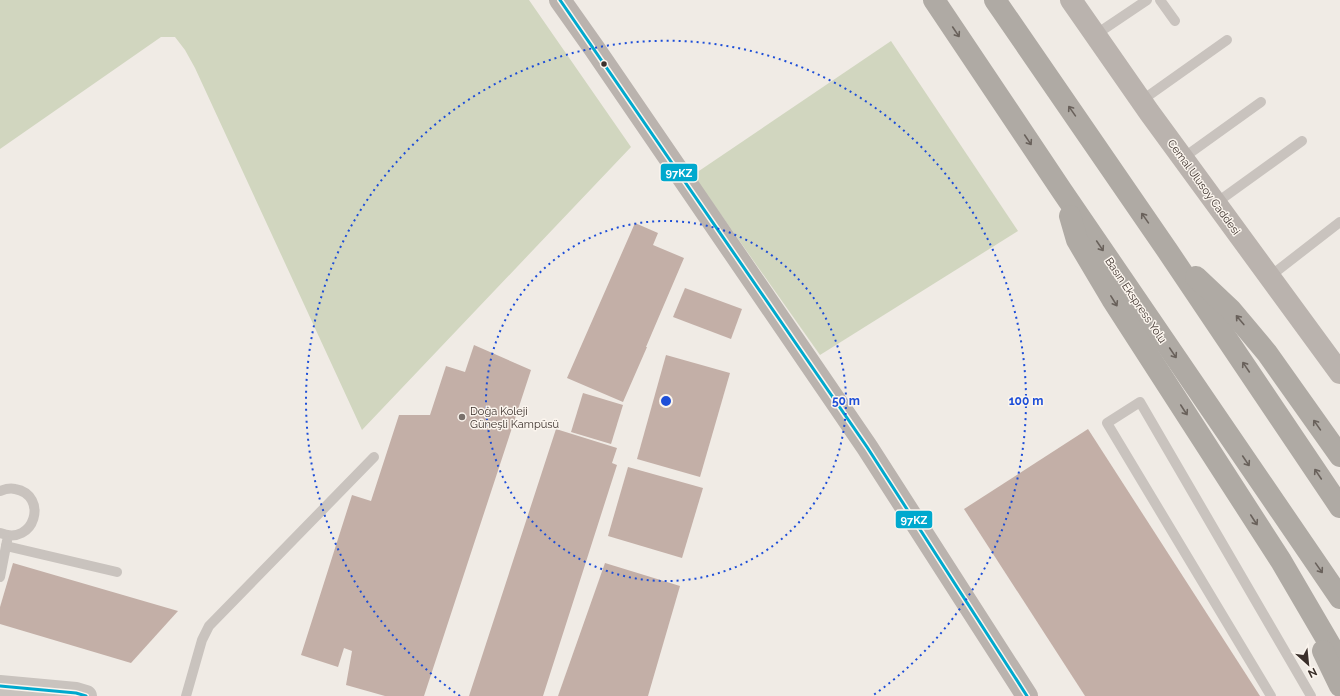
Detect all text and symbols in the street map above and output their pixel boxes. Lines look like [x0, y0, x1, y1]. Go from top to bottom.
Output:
one-way arrow [951, 27, 960, 38]
unlabelled marker [599, 59, 609, 69]
one-way arrow [1068, 106, 1076, 117]
one-way arrow [1024, 134, 1032, 145]
street label: Cemal Ulusoy Caddesi [1165, 137, 1243, 238]
line badge: 97KZ [660, 163, 698, 182]
text: 97KZ [666, 167, 693, 180]
one-way arrow [1141, 213, 1149, 224]
one-way arrow [1096, 240, 1104, 252]
street label: Basın Ekspress Yolu [1102, 255, 1169, 345]
one-way arrow [1110, 295, 1118, 307]
one-way arrow [1235, 315, 1244, 326]
one-way arrow [1169, 348, 1177, 359]
one-way arrow [1242, 361, 1250, 372]
centre of rings [659, 394, 673, 408]
text: 50 m [832, 394, 860, 408]
text: 100 m [1009, 394, 1043, 408]
place label: Doğa Koleji Güneşli Kampüsü [470, 405, 559, 431]
one-way arrow [1180, 405, 1188, 416]
marker: Doğa Koleji Güneşli Kampüsü [457, 412, 467, 422]
one-way arrow [1313, 419, 1321, 430]
one-way arrow [1242, 455, 1250, 466]
one-way arrow [1314, 469, 1322, 480]
line badge: 97KZ [895, 510, 933, 529]
text: 97KZ [901, 514, 928, 527]
one-way arrow [1251, 514, 1259, 526]
one-way arrow [1315, 562, 1323, 573]
north arrow [1288, 644, 1328, 684]
text: N [1306, 665, 1319, 680]

